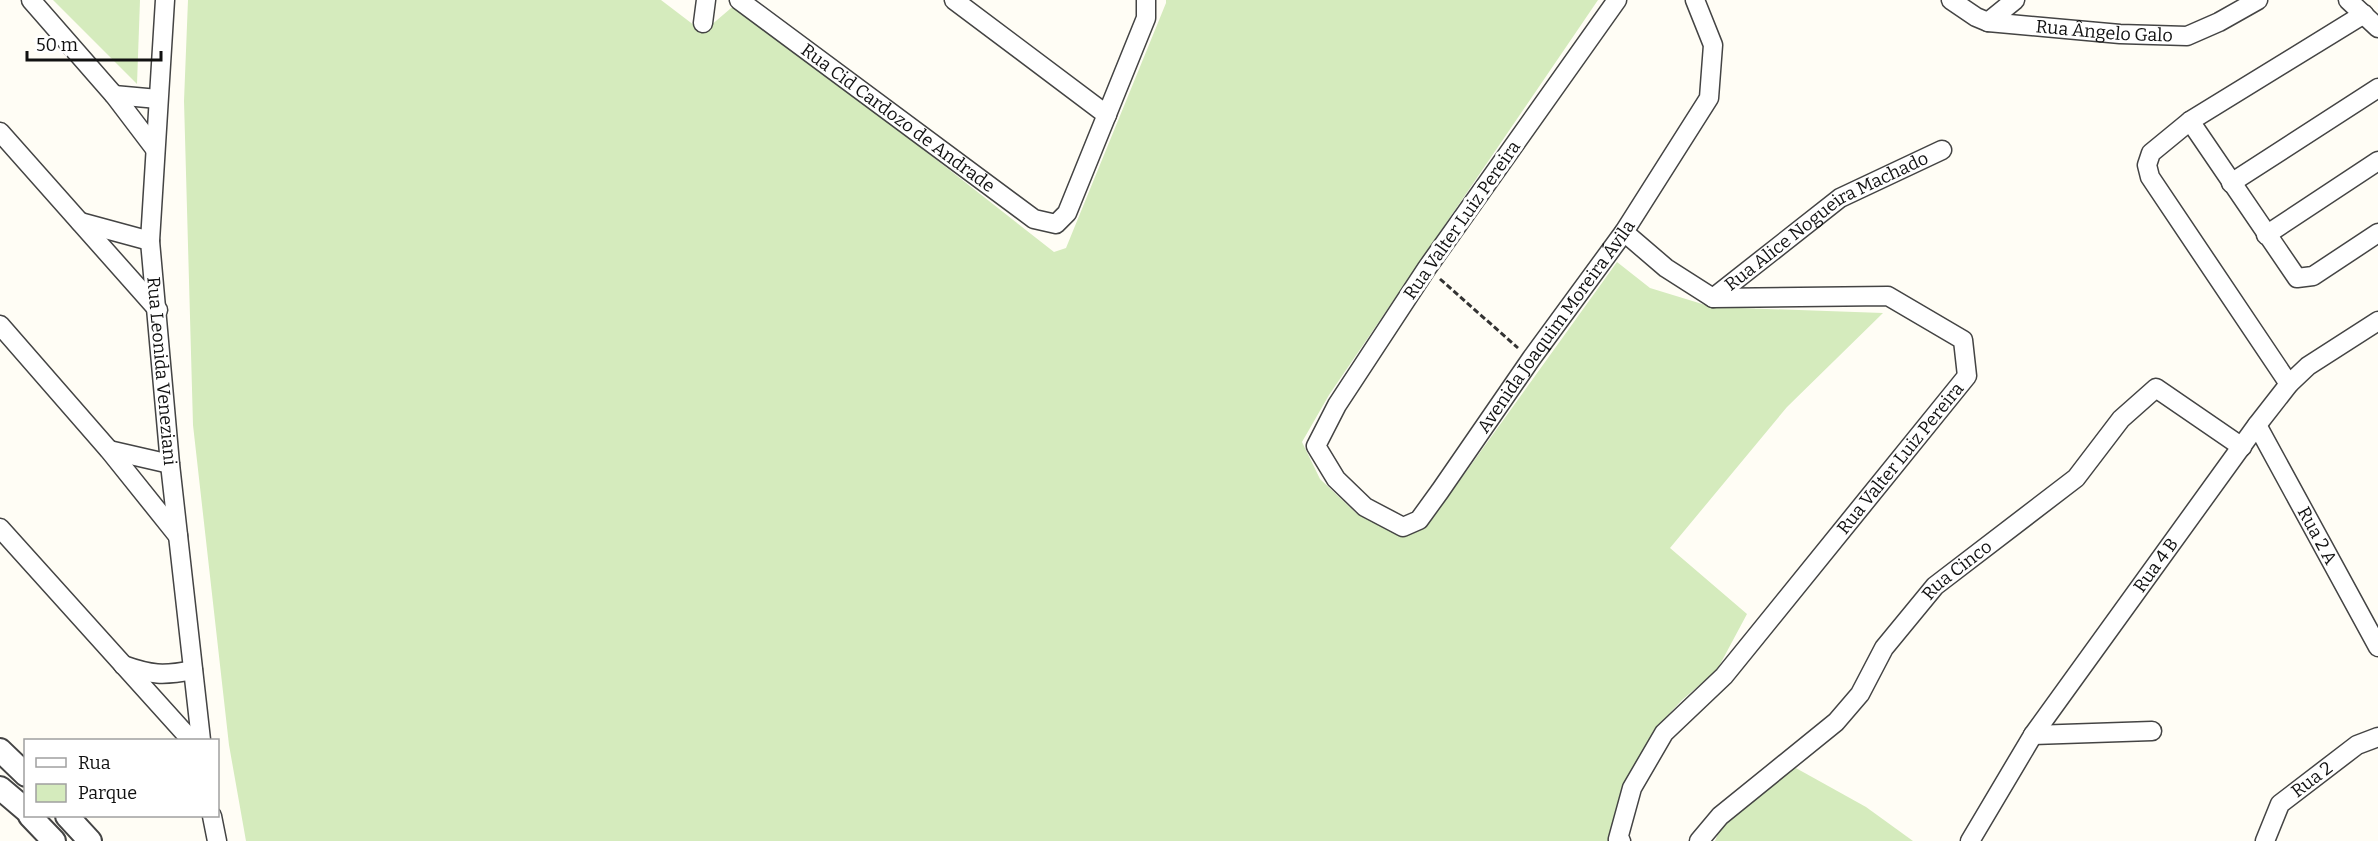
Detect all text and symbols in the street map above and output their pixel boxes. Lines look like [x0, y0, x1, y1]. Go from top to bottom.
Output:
street label: Rua Ângelo Galo [2035, 15, 2173, 47]
scale bar [27, 24, 160, 62]
text: 50 m [36, 34, 78, 56]
street label: Rua Cid Cardozo de Andrade [797, 39, 999, 197]
street label: Rua Valter Luiz Pereira [1399, 136, 1525, 304]
street label: Rua Alice Nogueira Machado [1720, 147, 1932, 295]
street label: Avenida Joaquim Moreira Ávila [1472, 216, 1640, 437]
street label: Rua Leonida Veneziani [142, 276, 181, 466]
street label: Rua Valter Luiz Pereira [1832, 378, 1968, 539]
street label: Rua 2 A [2293, 503, 2342, 568]
street label: Rua 4 B [2129, 533, 2183, 597]
street label: Rua Cinco [1917, 536, 1996, 604]
legend [24, 739, 219, 817]
text: Rua [78, 752, 111, 774]
street label: Rua 2 [2287, 757, 2337, 802]
text: Parque [78, 782, 137, 804]

